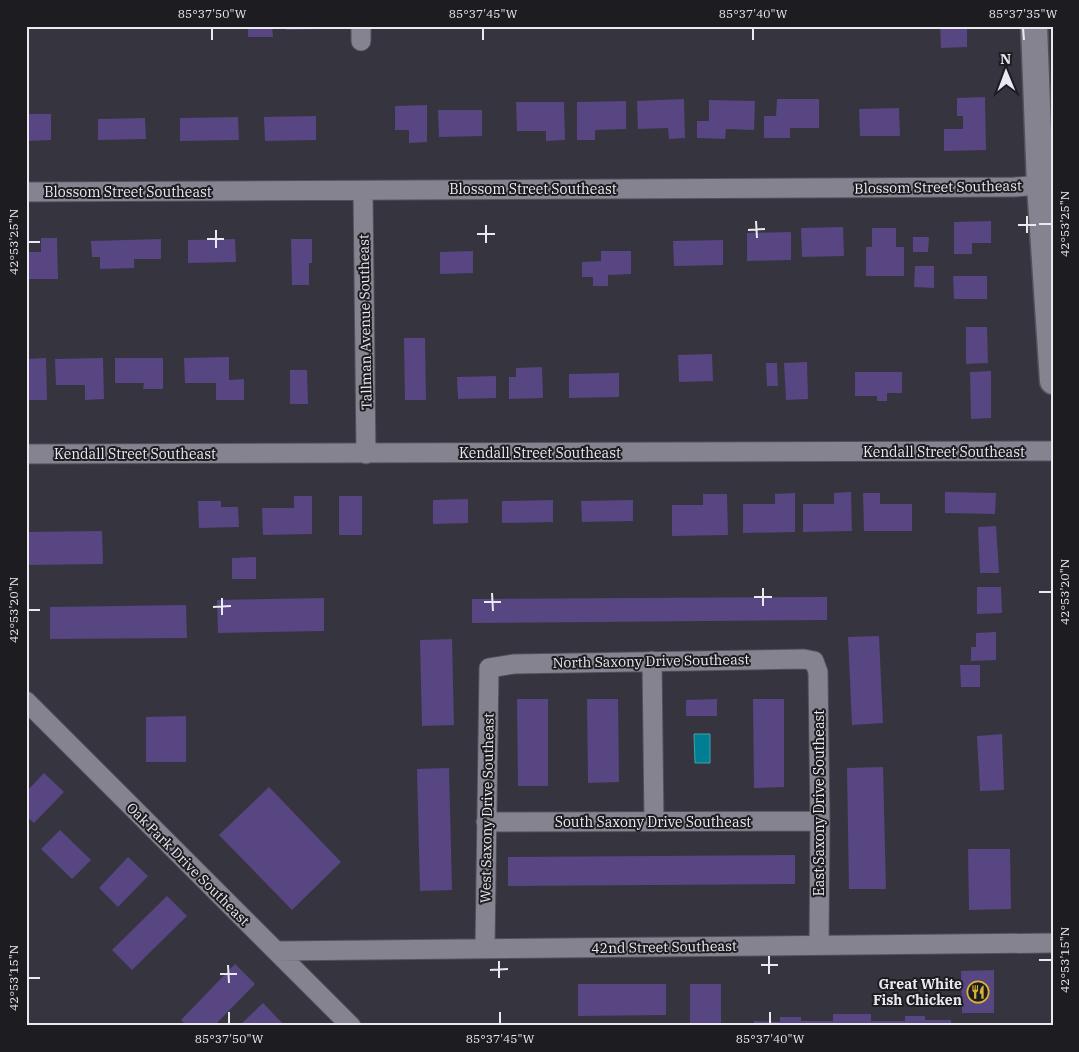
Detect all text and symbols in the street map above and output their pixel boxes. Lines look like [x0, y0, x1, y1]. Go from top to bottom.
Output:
text: 85°37'50"W [178, 6, 247, 21]
text: 85°37'45"W [449, 6, 518, 21]
text: 85°37'40"W [719, 6, 788, 21]
text: 85°37'35"W [989, 6, 1058, 21]
north arrow [982, 48, 1032, 98]
text: N [1000, 50, 1011, 68]
street label: Blossom Street Southeast [854, 177, 1022, 197]
street label: Blossom Street Southeast [449, 180, 617, 198]
street label: Blossom Street Southeast [44, 183, 212, 201]
text: 42°53'25"N [1057, 191, 1072, 257]
text: 42°53'25"N [6, 209, 21, 275]
street label: Tallman Avenue Southeast [354, 234, 376, 410]
street label: Kendall Street Southeast [863, 443, 1025, 461]
street label: Kendall Street Southeast [459, 444, 621, 462]
street label: Kendall Street Southeast [54, 445, 216, 463]
text: 42°53'20"N [1057, 559, 1072, 625]
text: 42°53'20"N [6, 577, 21, 643]
street label: North Saxony Drive Southeast [552, 650, 750, 672]
street label: East Saxony Drive Southeast [810, 710, 828, 896]
street label: West Saxony Drive Southeast [476, 713, 498, 903]
street label: Oak Park Drive Southeast [123, 799, 253, 929]
street label: South Saxony Drive Southeast [555, 813, 751, 831]
text: 42°53'15"N [1057, 927, 1072, 993]
street label: 42nd Street Southeast [591, 937, 737, 957]
text: 42°53'15"N [6, 945, 21, 1011]
place label: Great White Fish Chicken [873, 975, 962, 1009]
restaurant icon: Great White Fish Chicken [966, 980, 990, 1004]
text: 85°37'50"W [195, 1031, 264, 1046]
text: 85°37'45"W [466, 1031, 535, 1046]
text: 85°37'40"W [736, 1031, 805, 1046]

